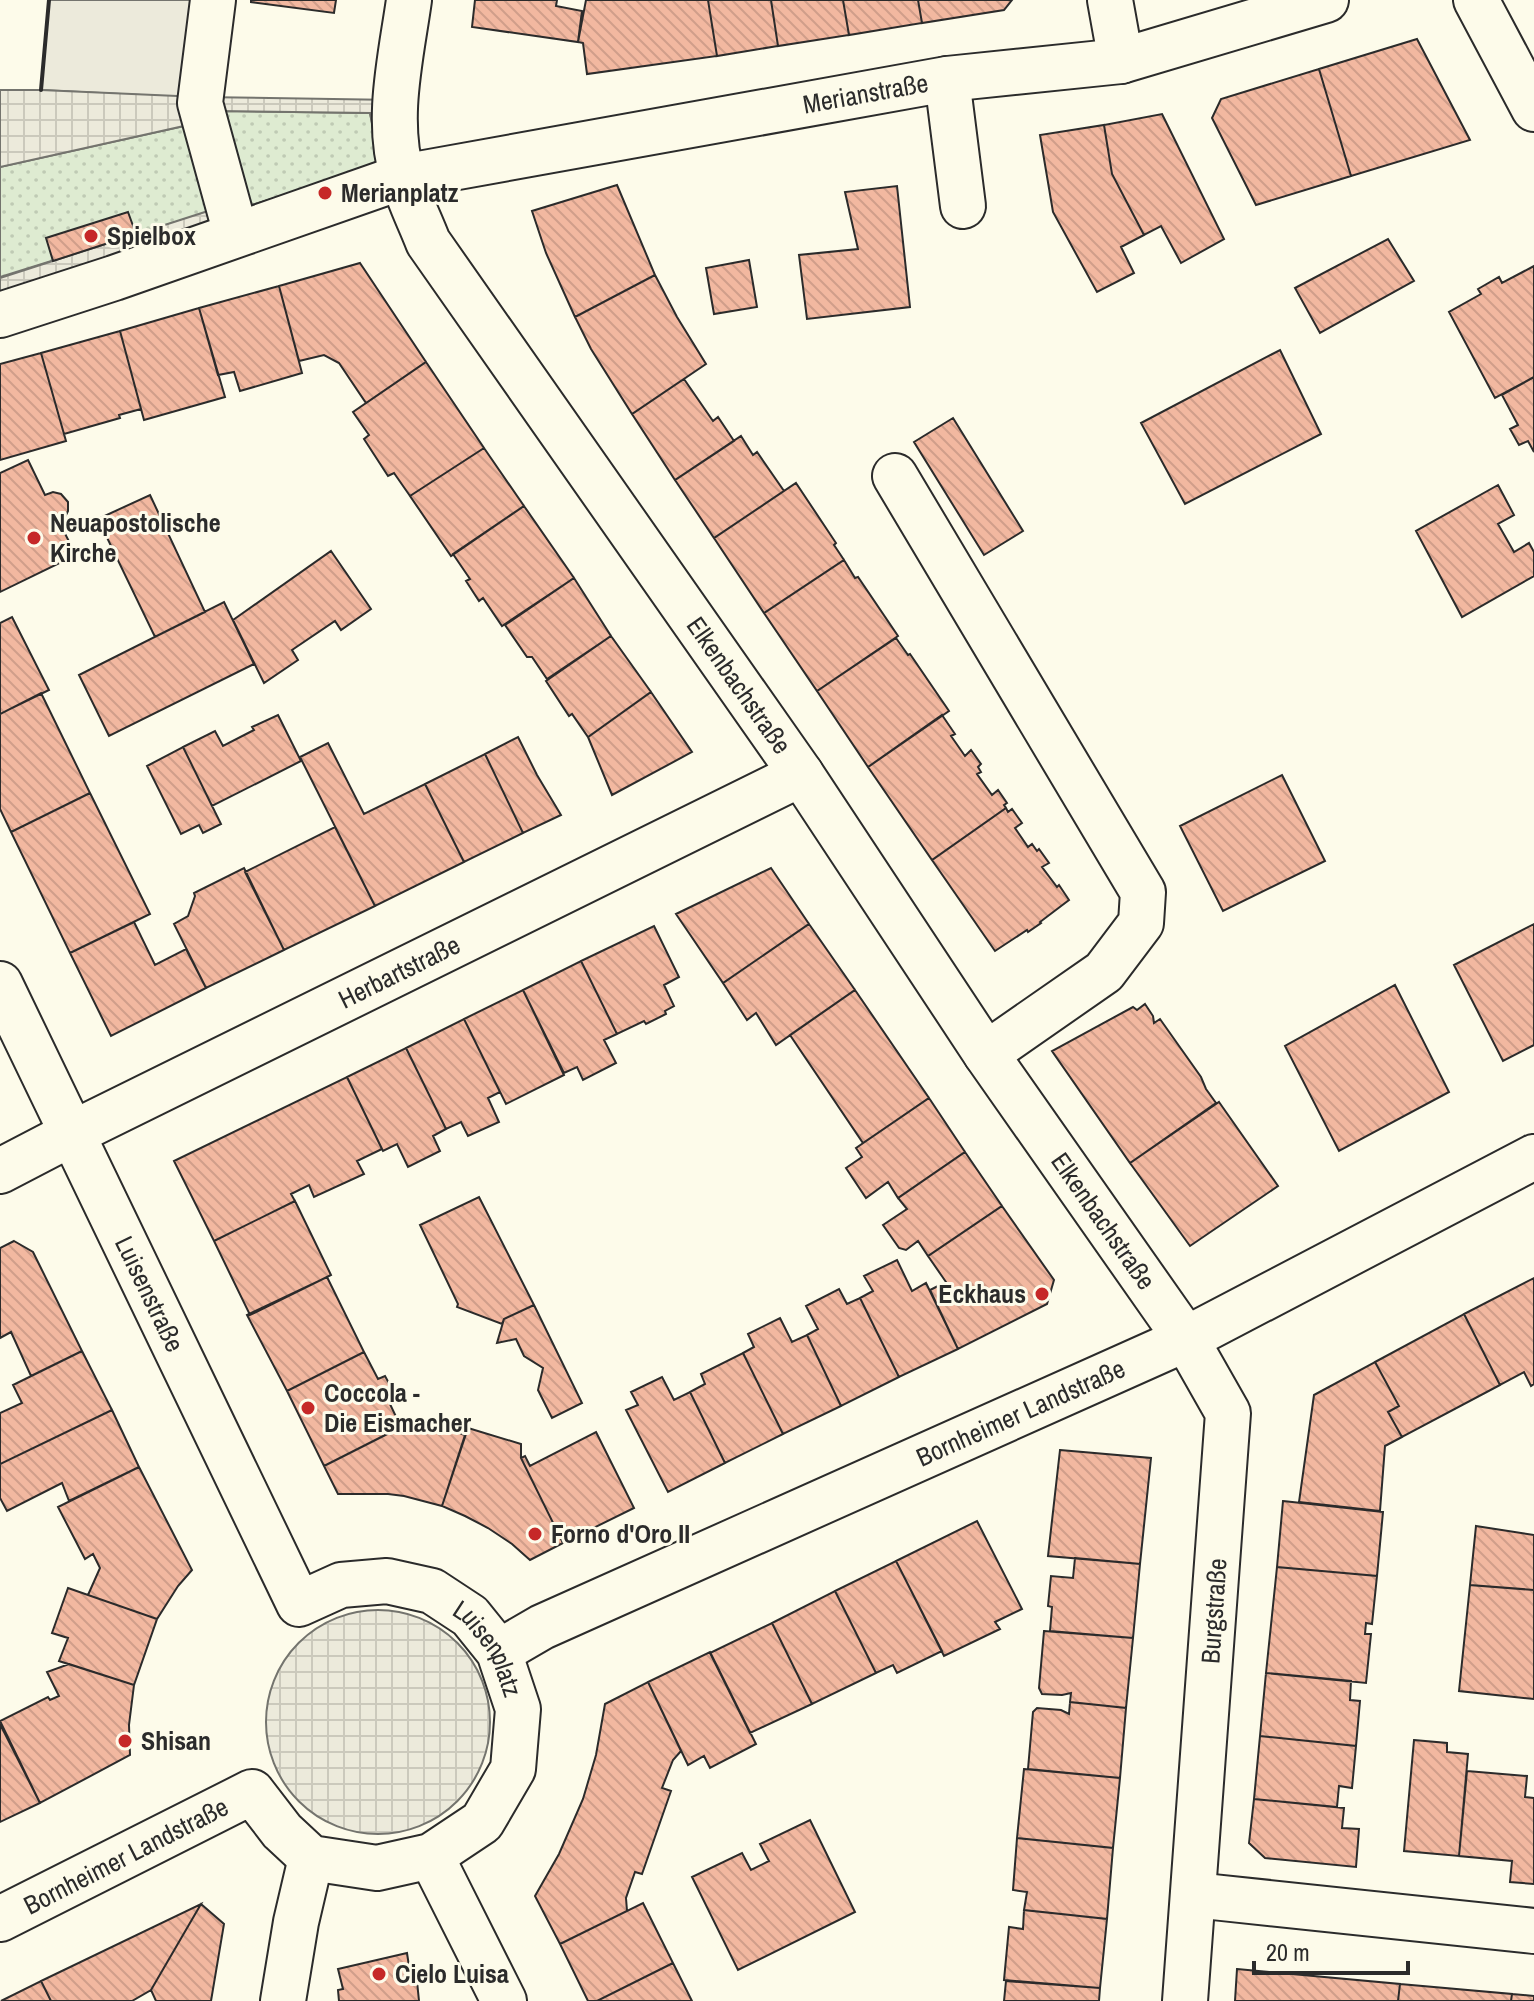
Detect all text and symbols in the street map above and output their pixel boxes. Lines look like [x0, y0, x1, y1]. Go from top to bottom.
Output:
street label: Merianstraße [800, 65, 931, 122]
place label: Merianplatz [341, 175, 459, 210]
marker: Merianplatz [316, 184, 334, 202]
place label: Spielbox [107, 218, 196, 253]
marker: Spielbox [82, 227, 100, 245]
place label: Neuapostolische Kirche [50, 505, 221, 570]
marker: Neuapostolische Kirche [25, 529, 43, 547]
street label: Elkenbachstraße [679, 610, 800, 761]
street label: Herbartstraße [332, 927, 466, 1016]
street label: Elkenbachstraße [1043, 1145, 1164, 1296]
street label: Luisenstraße [107, 1230, 193, 1357]
place label: Eckhaus [938, 1276, 1026, 1311]
marker: Eckhaus [1033, 1285, 1051, 1303]
street label: Bornheimer Landstraße [910, 1351, 1130, 1474]
place label: Coccola - Die Eismacher [324, 1375, 472, 1440]
marker: Coccola - Die Eismacher [299, 1399, 317, 1417]
place label: Forno d'Oro II [551, 1516, 690, 1551]
marker: Forno d'Oro II [526, 1525, 544, 1543]
street label: Burgstraße [1192, 1557, 1235, 1665]
street label: Luisenplatz [447, 1592, 531, 1701]
place label: Shisan [141, 1723, 211, 1758]
marker: Shisan [116, 1732, 134, 1750]
street label: Bornheimer Landstraße [18, 1789, 234, 1922]
scale bar [1254, 1925, 1408, 1975]
text: 20 m [1266, 1936, 1310, 1968]
place label: Cielo Luisa [395, 1956, 509, 1991]
marker: Cielo Luisa [370, 1965, 388, 1983]

